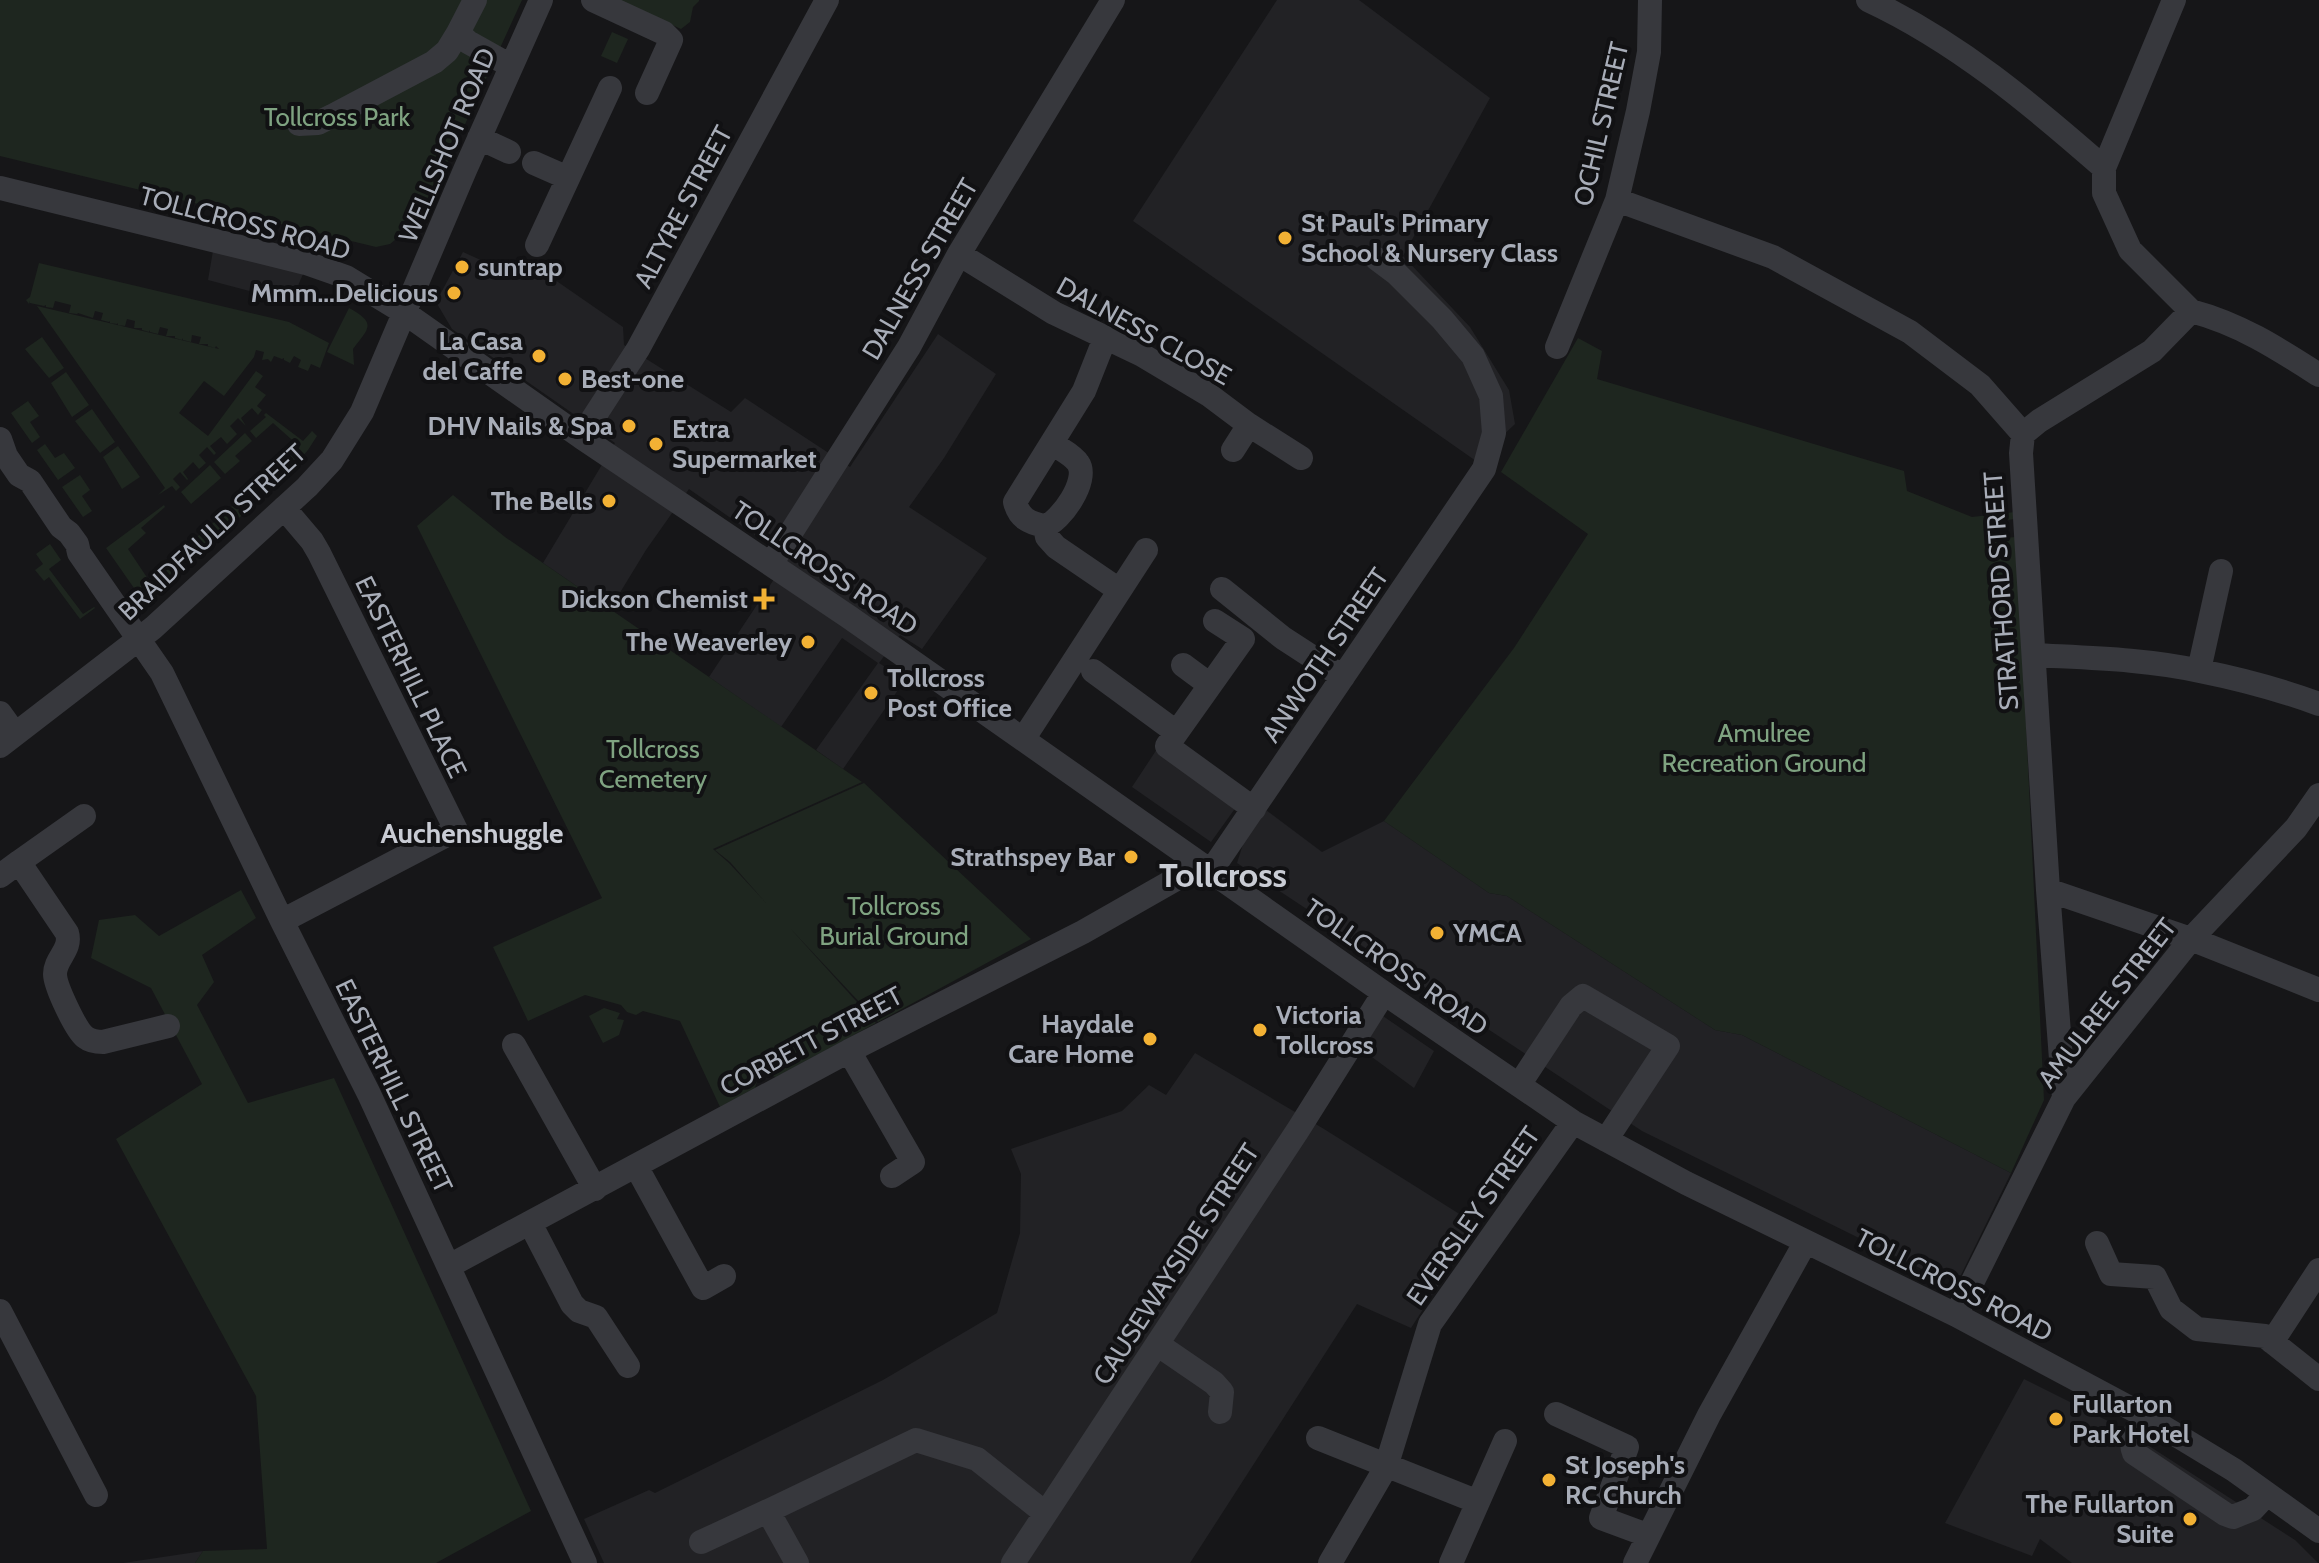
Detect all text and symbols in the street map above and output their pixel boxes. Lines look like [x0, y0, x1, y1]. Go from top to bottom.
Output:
street label: OCHIL STREET [1567, 39, 1635, 209]
street label: WELLSHOT ROAD [392, 43, 502, 247]
park label: Tollcross Park [264, 101, 411, 133]
street label: ALTYRE STREET [627, 120, 739, 294]
street label: DALNESS STREET [855, 173, 985, 365]
street label: TOLLCROSS ROAD [136, 179, 354, 267]
place label: St Paul's Primary School & Nursery Class [1301, 207, 1558, 269]
marker: St Paul's Primary School & Nursery Class [1276, 229, 1294, 247]
place label: suntrap [478, 251, 563, 283]
marker: suntrap [453, 258, 471, 276]
street label: DALNESS CLOSE [1051, 270, 1237, 392]
place label: Mmm...Delicious [251, 277, 438, 309]
marker: Mmm...Delicious [445, 284, 463, 302]
place label: La Casa del Caffe [423, 325, 523, 387]
marker: La Casa del Caffe [530, 347, 548, 365]
place label: Best-one [581, 363, 684, 395]
marker: Best-one [556, 370, 574, 388]
place label: DHV Nails & Spa [427, 410, 613, 442]
place label: Extra Supermarket [672, 413, 817, 475]
marker: DHV Nails & Spa [620, 417, 638, 435]
marker: Extra Supermarket [647, 435, 665, 453]
street label: BRAIDFAULD STREET [112, 437, 312, 627]
street label: STRATHORD STREET [1977, 470, 2025, 712]
place label: The Bells [491, 485, 593, 517]
marker: The Bells [600, 492, 618, 510]
street label: TOLLCROSS ROAD [726, 494, 924, 642]
street label: ANWOTH STREET [1255, 562, 1395, 748]
street label: EASTERHILL PLACE [348, 571, 474, 783]
place label: Dickson Chemist [560, 583, 748, 615]
marker: Dickson Chemist [755, 590, 773, 608]
place label: The Weaverley [626, 626, 792, 658]
marker: The Weaverley [799, 633, 817, 651]
place label: Tollcross Post Office [887, 662, 1012, 724]
marker: Tollcross Post Office [862, 684, 880, 702]
park label: Amulree Recreation Ground [1662, 717, 1866, 779]
park label: Tollcross Cemetery [599, 733, 707, 795]
district label: Auchenshuggle [381, 816, 563, 850]
place label: Strathspey Bar [950, 841, 1115, 873]
marker: Strathspey Bar [1122, 848, 1140, 866]
district label: Tollcross [1159, 854, 1287, 896]
park label: Tollcross Burial Ground [819, 890, 969, 952]
street label: TOLLCROSS ROAD [1298, 892, 1494, 1042]
street label: AMULREE STREET [2031, 912, 2183, 1094]
place label: YMCA [1452, 917, 1522, 949]
marker: YMCA [1428, 924, 1446, 942]
street label: EASTERHILL STREET [328, 974, 460, 1198]
street label: CORBETT STREET [714, 979, 908, 1103]
place label: Victoria Tollcross [1276, 999, 1374, 1061]
place label: Haydale Care Home [1008, 1008, 1134, 1070]
marker: Victoria Tollcross [1251, 1021, 1269, 1039]
marker: Haydale Care Home [1141, 1030, 1159, 1048]
street label: EVERSLEY STREET [1399, 1120, 1547, 1312]
street label: CAUSEWAYSIDE STREET [1086, 1137, 1266, 1391]
street label: TOLLCROSS ROAD [1850, 1221, 2058, 1349]
place label: Fullarton Park Hotel [2072, 1388, 2190, 1450]
marker: Fullarton Park Hotel [2047, 1410, 2065, 1428]
place label: St Joseph's RC Church [1565, 1449, 1685, 1511]
marker: St Joseph's RC Church [1540, 1471, 1558, 1489]
place label: The Fullarton Suite [2026, 1488, 2174, 1550]
marker: The Fullarton Suite [2181, 1510, 2199, 1528]

